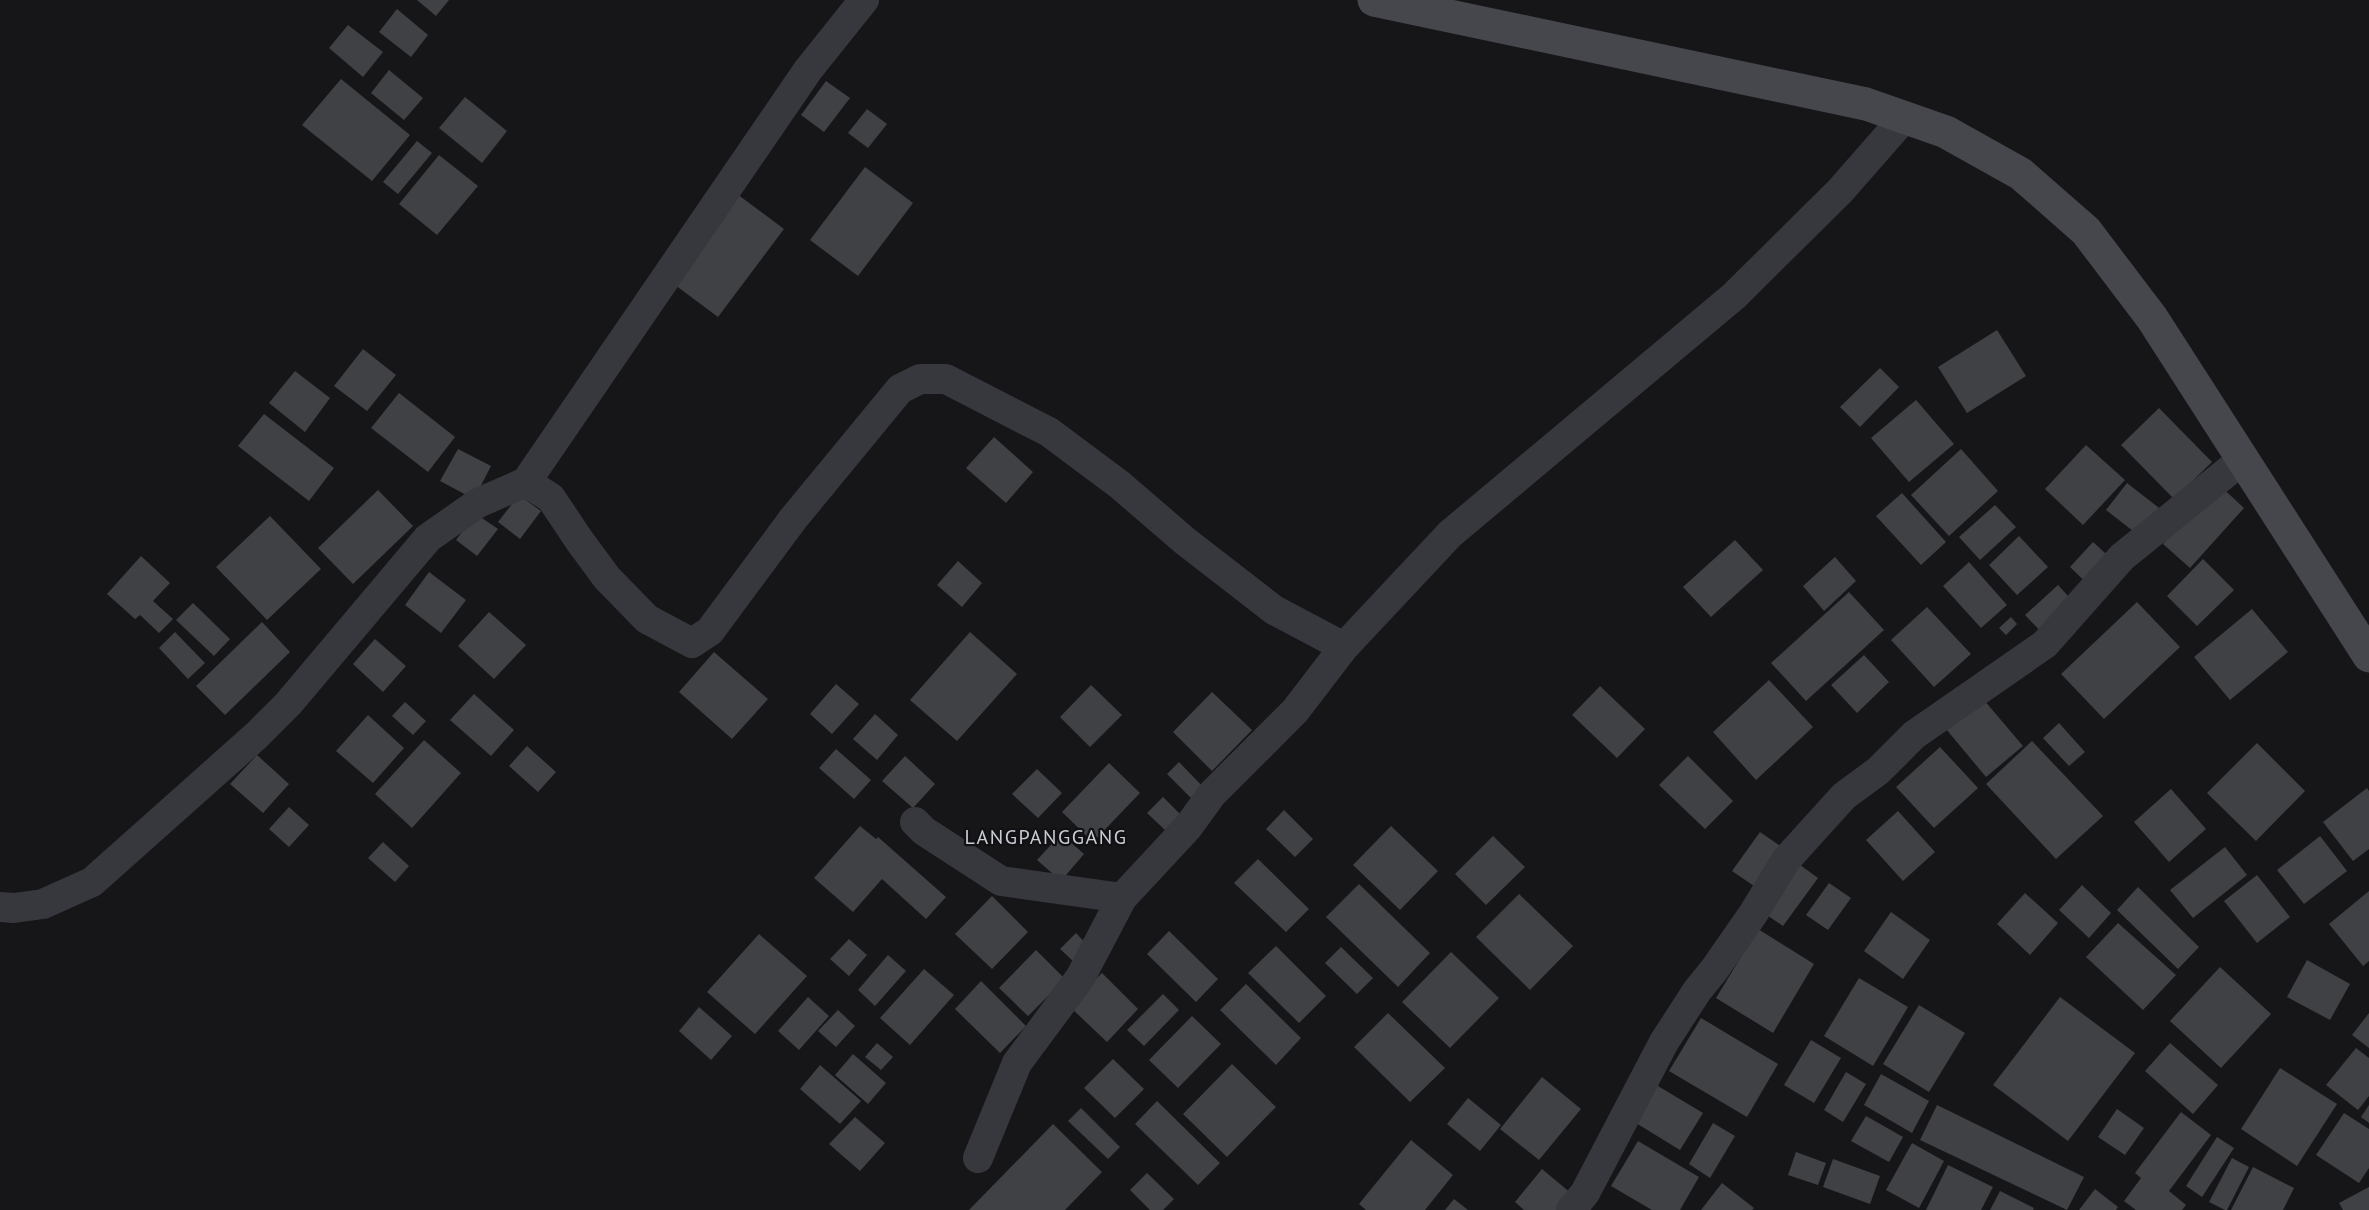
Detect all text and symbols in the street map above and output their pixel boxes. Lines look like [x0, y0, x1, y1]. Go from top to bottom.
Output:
district label: LANGPANGGANG [965, 824, 1127, 850]

